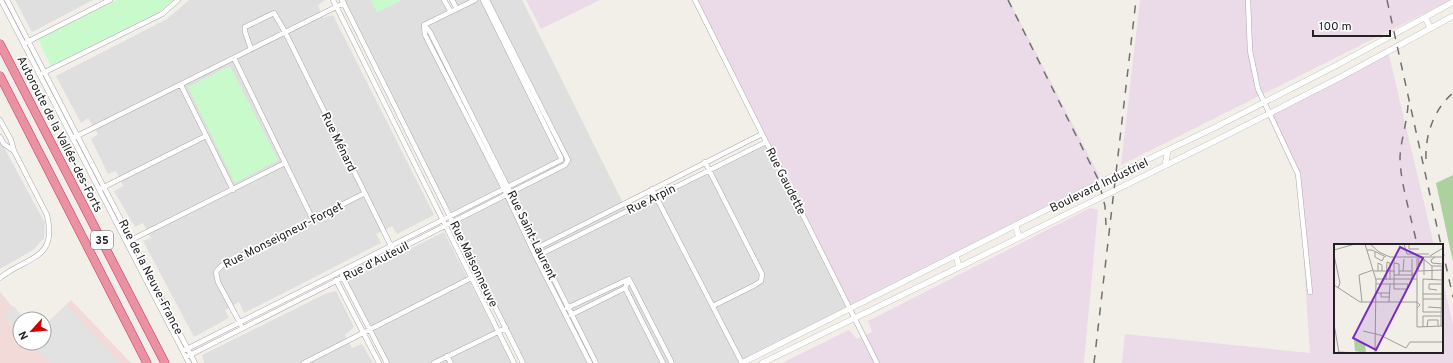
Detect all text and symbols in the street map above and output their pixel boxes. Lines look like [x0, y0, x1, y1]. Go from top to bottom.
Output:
scale bar [1313, 12, 1390, 38]
text: 100 m [1319, 19, 1352, 35]
street label: Autoroute de la Vallée-des-Forts [13, 54, 106, 215]
street label: Rue Ménard [317, 110, 359, 175]
street label: Rue Gaudette [761, 145, 809, 218]
street label: Boulevard Industriel [1048, 155, 1151, 217]
street label: Rue Arpin [624, 181, 679, 219]
street label: Rue Saint-Laurent [503, 188, 560, 283]
street label: Rue Monseigneur-Forget [221, 199, 346, 273]
street label: Rue de la Neuve-France [114, 217, 186, 338]
street label: Rue Maisonneuve [445, 219, 501, 310]
road number: 35 [91, 231, 113, 249]
street label: Rue d'Auteuil [341, 238, 412, 285]
inset map [1334, 244, 1443, 353]
north arrow [12, 311, 52, 351]
text: N [16, 328, 32, 342]

